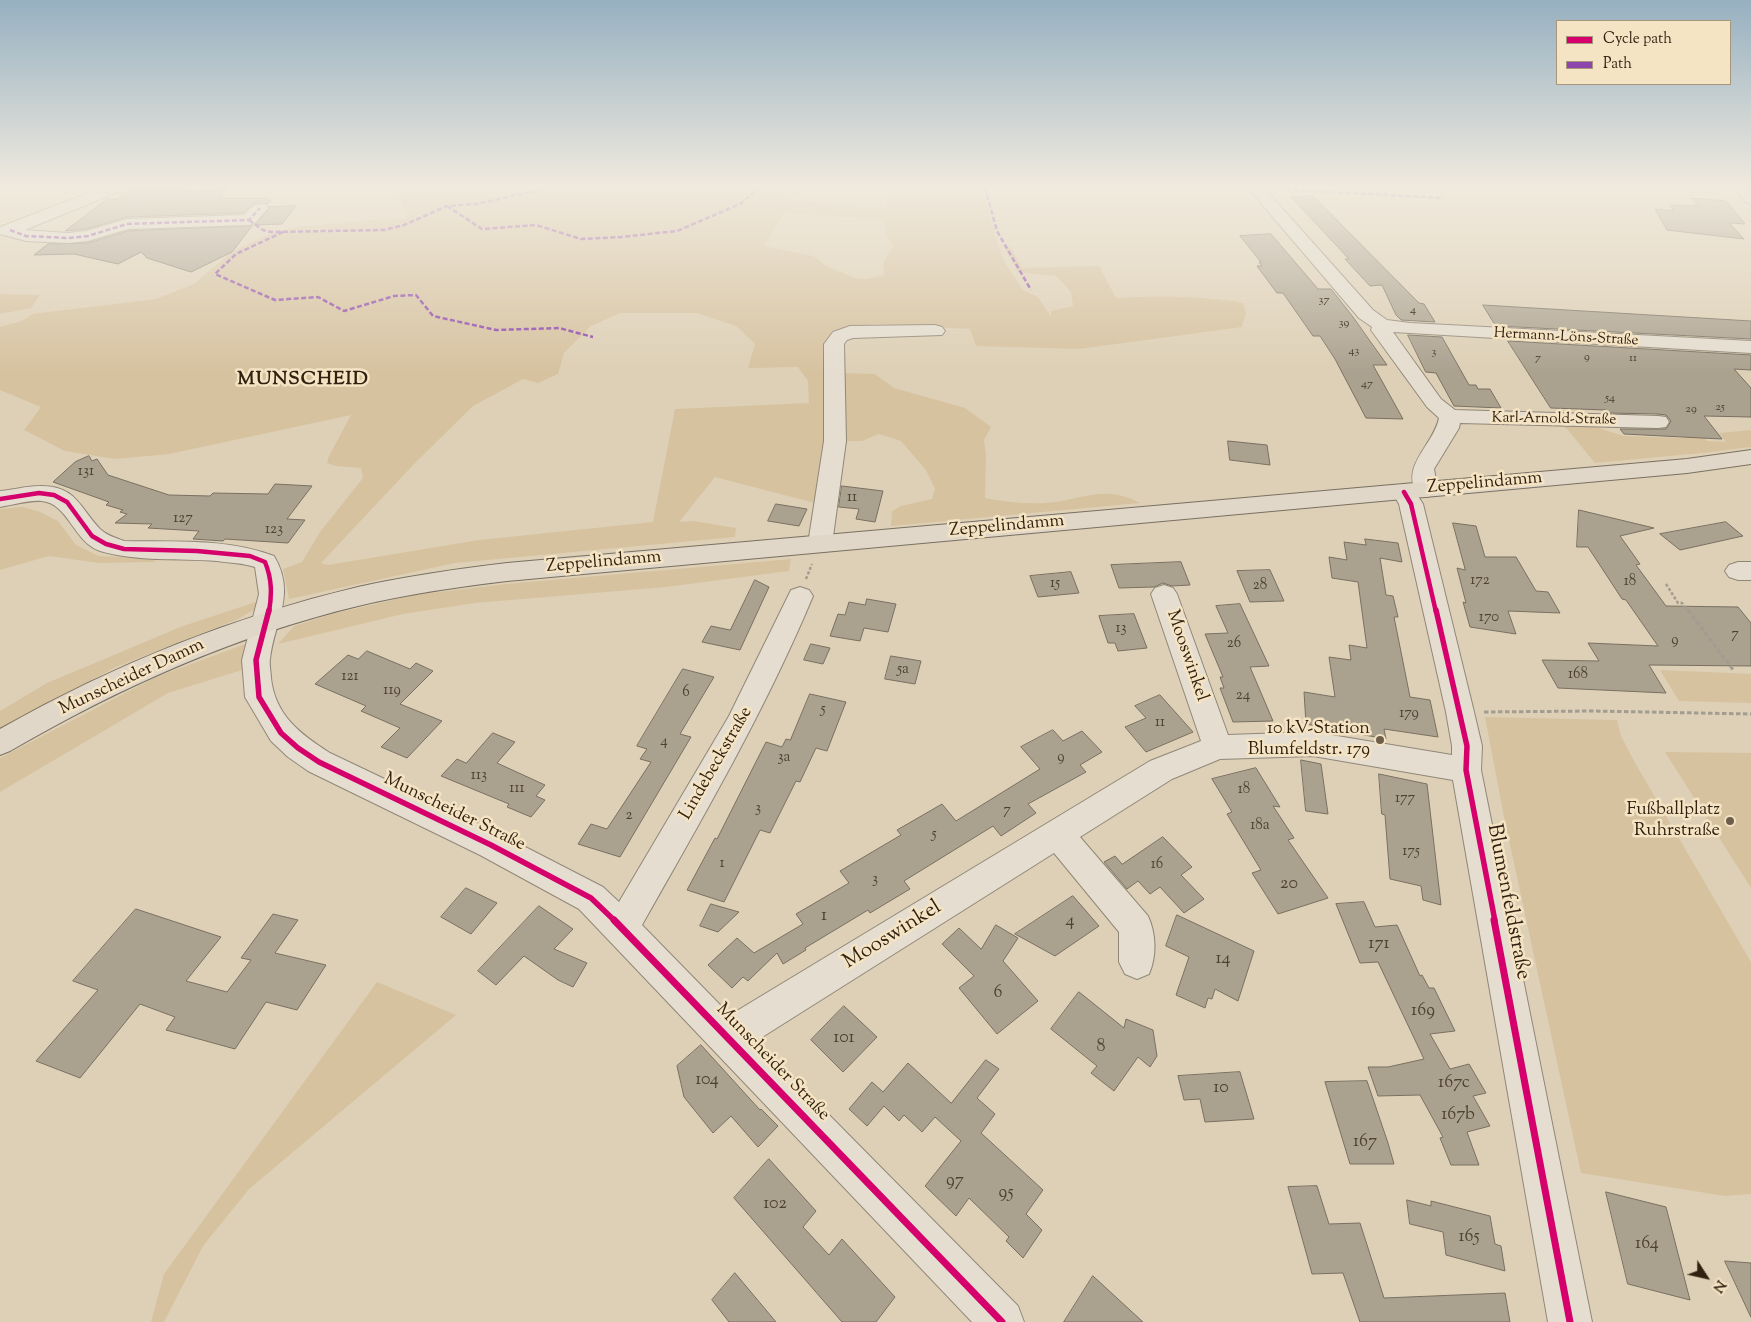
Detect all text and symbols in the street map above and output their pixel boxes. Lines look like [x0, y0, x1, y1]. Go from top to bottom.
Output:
legend [1556, 20, 1731, 85]
text: Cycle path [1603, 29, 1672, 50]
text: Path [1603, 54, 1632, 75]
house number: 37 [1319, 294, 1329, 308]
house number: 4 [1410, 304, 1416, 318]
house number: 39 [1339, 317, 1349, 331]
street label: Hermann-Löns-Straße [1493, 325, 1639, 351]
house number: 43 [1349, 345, 1359, 359]
house number: 3 [1432, 346, 1436, 360]
house number: 9 [1584, 351, 1590, 365]
house number: 7 [1535, 352, 1541, 366]
house number: 11 [1629, 352, 1637, 366]
district label: MUNSCHEID [236, 370, 370, 392]
house number: 47 [1361, 378, 1373, 392]
house number: 54 [1605, 392, 1615, 406]
house number: 25 [1715, 401, 1725, 415]
house number: 29 [1685, 403, 1697, 417]
street label: Karl-Arnold-Straße [1491, 410, 1617, 430]
house number: 131 [78, 463, 94, 481]
street label: Zeppelindamm [1427, 468, 1543, 500]
house number: 11 [847, 489, 857, 507]
house number: 127 [173, 510, 193, 528]
street label: Zeppelindamm [949, 511, 1065, 543]
house number: 123 [265, 521, 283, 539]
street label: Zeppelindamm [546, 547, 662, 579]
house number: 172 [1470, 572, 1490, 590]
house number: 18 [1624, 573, 1636, 591]
house number: 15 [1050, 575, 1060, 593]
house number: 28 [1253, 577, 1267, 595]
street label: Mooswinkel [1160, 608, 1212, 704]
house number: 170 [1479, 609, 1499, 627]
house number: 13 [1115, 620, 1127, 638]
house number: 7 [1731, 626, 1739, 644]
house number: 9 [1671, 632, 1679, 650]
street label: Munscheider Damm [56, 635, 208, 721]
house number: 26 [1227, 635, 1241, 653]
house number: 5a [897, 661, 909, 679]
house number: 168 [1568, 666, 1588, 684]
house number: 121 [341, 668, 359, 686]
house number: 119 [383, 682, 401, 700]
house number: 6 [682, 684, 690, 702]
house number: 24 [1236, 687, 1250, 705]
house number: 5 [820, 701, 826, 719]
street label: Lindebeckstraße [676, 704, 758, 824]
house number: 179 [1399, 705, 1419, 723]
house number: 11 [1155, 714, 1165, 732]
place label: 10 kV-Station Blumfeldstr. 179 [1248, 719, 1370, 762]
house number: 4 [660, 733, 668, 751]
marker: 10 kV-Station Blumfeldstr. 179 [1374, 734, 1386, 746]
house number: 3a [778, 749, 790, 767]
house number: 9 [1057, 749, 1065, 767]
house number: 113 [471, 767, 487, 785]
street label: Munscheider Straße [380, 769, 528, 857]
house number: 111 [509, 780, 525, 798]
house number: 18 [1238, 781, 1250, 799]
house number: 177 [1395, 790, 1415, 808]
house number: 3 [755, 800, 761, 818]
place label: Fußballplatz Ruhrstraße [1627, 800, 1720, 842]
house number: 7 [1003, 802, 1011, 820]
house number: 2 [625, 807, 633, 825]
marker: Fußballplatz Ruhrstraße [1724, 815, 1736, 827]
house number: 18a [1250, 817, 1270, 835]
street label: Blumenfeldstraße [1480, 822, 1534, 982]
house number: 5 [931, 826, 937, 844]
house number: 175 [1402, 843, 1420, 861]
house number: 1 [719, 855, 725, 873]
house number: 16 [1151, 856, 1163, 874]
house number: 3 [872, 871, 878, 889]
house number: 20 [1280, 874, 1298, 896]
street label: Mooswinkel [839, 896, 947, 976]
house number: 1 [821, 906, 827, 928]
house number: 4 [1065, 911, 1075, 933]
house number: 171 [1368, 934, 1390, 956]
house number: 14 [1215, 949, 1231, 971]
house number: 6 [994, 983, 1002, 1005]
street label: Munscheider Straße [710, 1000, 834, 1126]
house number: 169 [1411, 1001, 1435, 1023]
house number: 101 [833, 1028, 855, 1050]
house number: 8 [1097, 1037, 1105, 1059]
house number: 104 [695, 1070, 719, 1092]
house number: 167c [1438, 1073, 1470, 1095]
house number: 10 [1213, 1078, 1229, 1100]
house number: 167b [1441, 1105, 1475, 1127]
house number: 167 [1353, 1132, 1377, 1154]
house number: 97 [946, 1171, 964, 1193]
house number: 95 [998, 1183, 1014, 1205]
house number: 102 [763, 1194, 787, 1216]
house number: 165 [1458, 1227, 1480, 1249]
house number: 164 [1635, 1234, 1659, 1256]
north arrow [1681, 1252, 1731, 1302]
text: N [1707, 1275, 1730, 1296]

